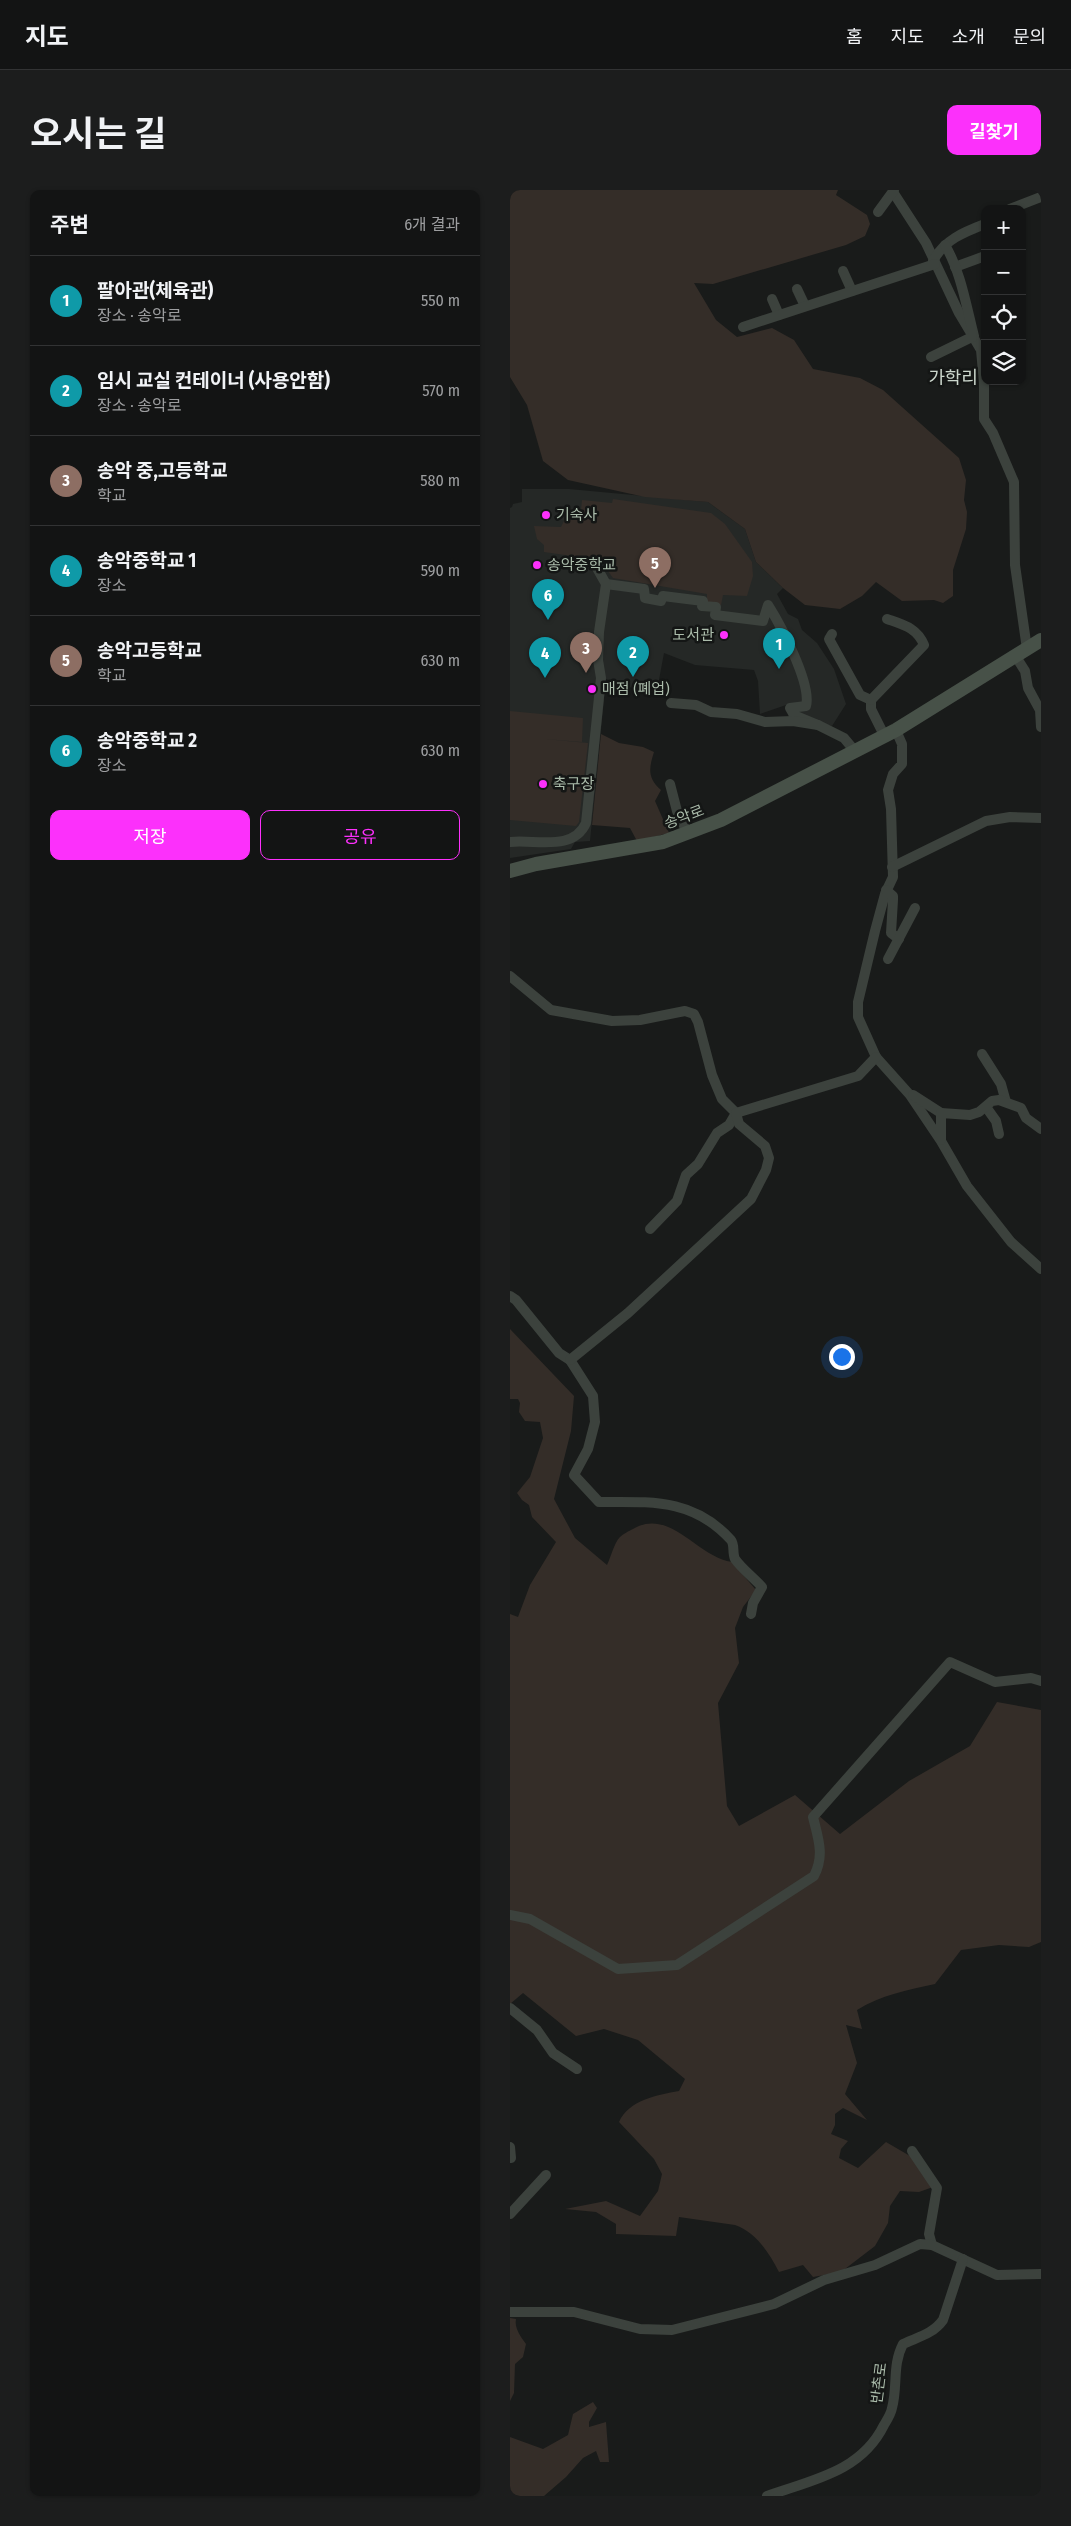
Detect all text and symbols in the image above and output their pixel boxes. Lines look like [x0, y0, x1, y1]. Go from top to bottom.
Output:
text: 지도 [25, 23, 69, 51]
text: 홈 [846, 26, 863, 48]
text: 지도 [891, 26, 924, 48]
text: 소개 [952, 26, 985, 48]
text: 문의 [1013, 26, 1046, 48]
button: 길찾기 [947, 105, 1041, 155]
text: 오시는 길 [30, 113, 166, 155]
map controls [981, 205, 1026, 385]
button: + [981, 205, 1026, 250]
text: 주변 [50, 212, 89, 238]
text: 6개 결과 [404, 215, 460, 234]
button: − [981, 250, 1026, 295]
text: 팔아관(체육관) [97, 279, 213, 302]
text: 1 [63, 291, 69, 310]
text: 550 m [421, 291, 460, 310]
button: locate [981, 295, 1026, 340]
text: 장소 · 송악로 [97, 306, 182, 325]
button: layers [981, 340, 1026, 385]
district label: 가학리 [928, 367, 978, 389]
text: 임시 교실 컨테이너 (사용안함) [97, 369, 330, 392]
text: 2 [62, 381, 70, 400]
text: 570 m [422, 381, 460, 400]
text: 장소 · 송악로 [97, 396, 182, 415]
text: 송악 중,고등학교 [97, 459, 228, 482]
text: 3 [62, 471, 70, 490]
text: 580 m [420, 471, 460, 490]
text: 학교 [97, 486, 126, 505]
place label: 기숙사 [556, 506, 598, 524]
marker: 기숙사 [540, 509, 552, 521]
pin: 5 [639, 547, 671, 588]
text: 송악중학교 1 [97, 549, 196, 572]
place label: 송악중학교 [547, 556, 616, 574]
marker: 송악중학교 [531, 559, 543, 571]
text: 4 [62, 561, 70, 580]
text: 590 m [421, 561, 460, 580]
text: 장소 [97, 576, 126, 595]
pin: 6 [532, 579, 564, 620]
place label: 도서관 [673, 626, 714, 644]
pin: 1 [763, 628, 795, 669]
marker: 도서관 [718, 629, 730, 641]
pin: 3 [570, 632, 602, 673]
pin: 2 [617, 636, 649, 677]
pin: 4 [529, 637, 561, 678]
text: 송악고등학교 [97, 639, 202, 662]
text: 5 [62, 651, 70, 670]
text: 630 m [421, 651, 460, 670]
text: 학교 [97, 666, 126, 685]
place label: 매점 (폐업) [602, 680, 670, 698]
marker: 매점 (폐업) [586, 683, 598, 695]
text: 송악중학교 2 [97, 729, 197, 752]
text: 6 [62, 741, 70, 760]
text: 630 m [421, 741, 460, 760]
text: 장소 [97, 756, 126, 775]
place label: 축구장 [553, 775, 595, 793]
marker: 축구장 [537, 778, 549, 790]
street label: 송악로 [661, 801, 707, 833]
button: 저장 [50, 810, 250, 860]
button: 공유 [260, 810, 460, 860]
your location [829, 1344, 855, 1370]
street label: 반촌로 [868, 2361, 890, 2405]

